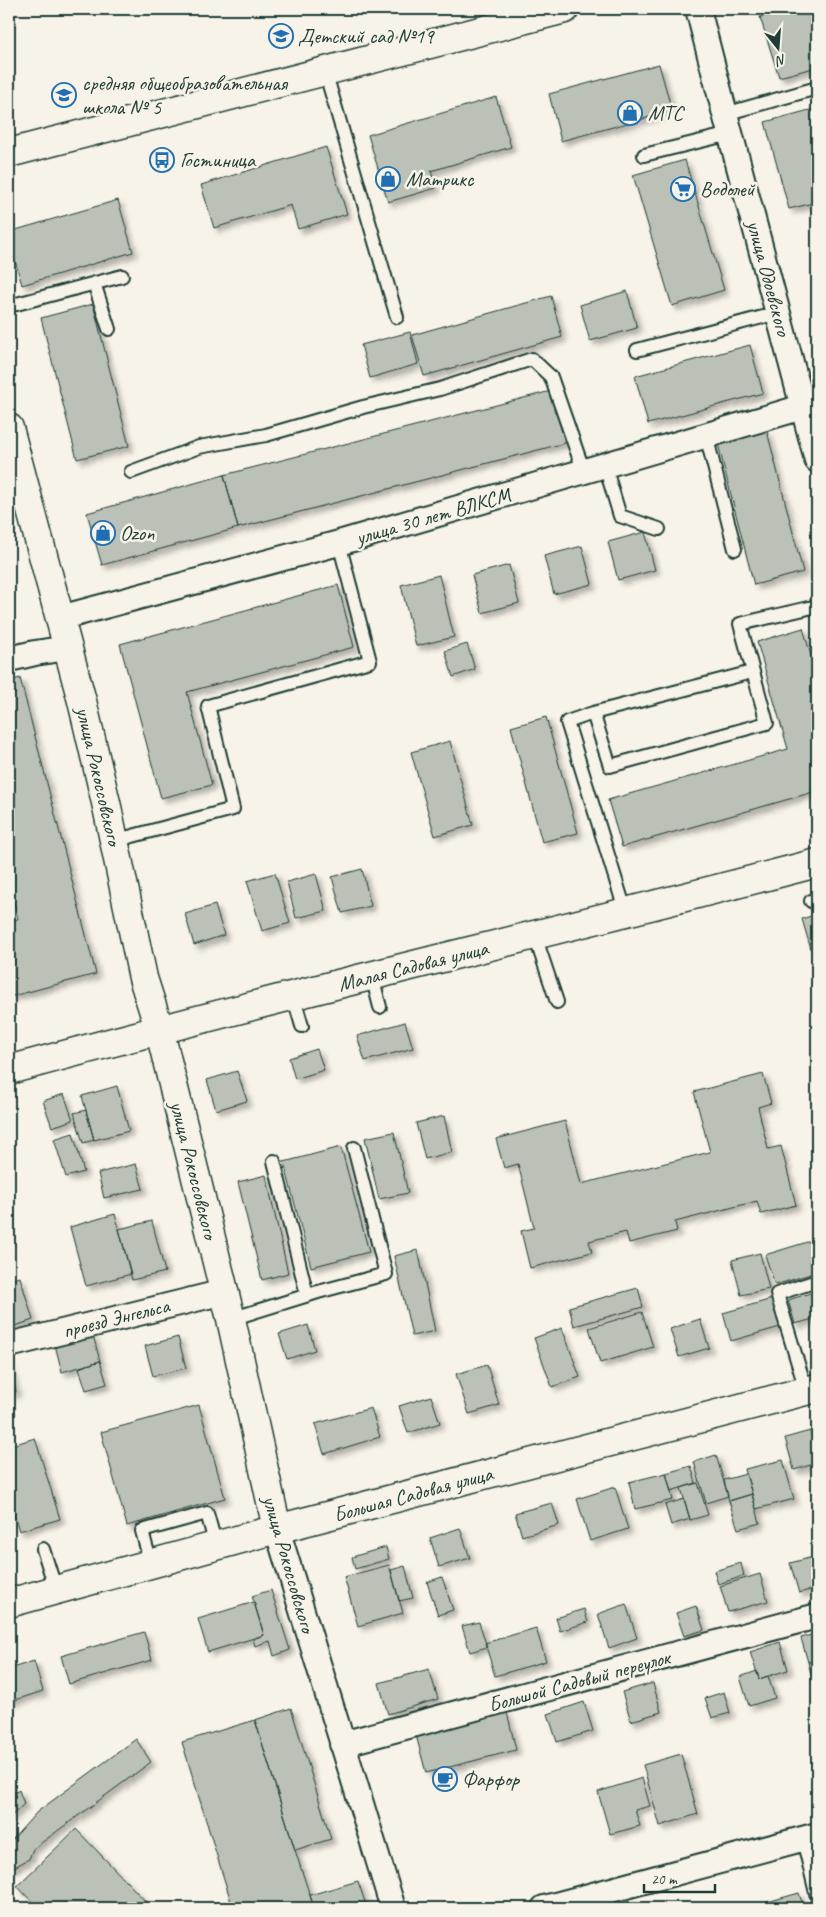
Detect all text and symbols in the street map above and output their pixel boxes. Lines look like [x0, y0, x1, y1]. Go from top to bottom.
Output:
north arrow [754, 22, 804, 72]
school or university icon: Детский сад №19 [268, 23, 294, 49]
place label: Детский сад №19 [298, 23, 435, 49]
text: N [773, 51, 788, 70]
place label: средняя общеобразовательная школа № 5 [82, 70, 289, 120]
school or university icon: средняя общеобразовательная школа № 5 [51, 82, 77, 108]
shop icon: МТС [617, 100, 643, 126]
place label: МТС [648, 100, 686, 126]
bus stop icon: Гостиница [149, 147, 175, 173]
place label: Гостиница [180, 147, 257, 173]
shop icon: Матрикс [375, 166, 401, 192]
place label: Матрикс [406, 166, 475, 192]
supermarket icon: Водолей [670, 176, 696, 202]
place label: Водолей [700, 176, 756, 202]
street label: улица Одоевского [741, 215, 797, 340]
street label: улица 30 лет ВЛКСМ [351, 481, 515, 551]
shop icon: Ozon [90, 520, 116, 546]
place label: Ozon [120, 520, 155, 546]
street label: улица Рокоссовского [70, 702, 128, 850]
street label: Малая Садовая улица [335, 934, 492, 997]
street label: улица Рокоссовского [164, 1096, 224, 1244]
street label: проезд Энгельса [60, 1292, 173, 1344]
street label: Большая Садовая улица [331, 1460, 497, 1528]
street label: улица Рокоссовского [256, 1491, 322, 1638]
street label: Большой Садовый переулок [485, 1644, 675, 1718]
cafe icon: Фарфор [432, 1766, 458, 1792]
place label: Фарфор [462, 1766, 521, 1792]
scale bar [644, 1862, 715, 1894]
text: 20 m [651, 1870, 678, 1889]

